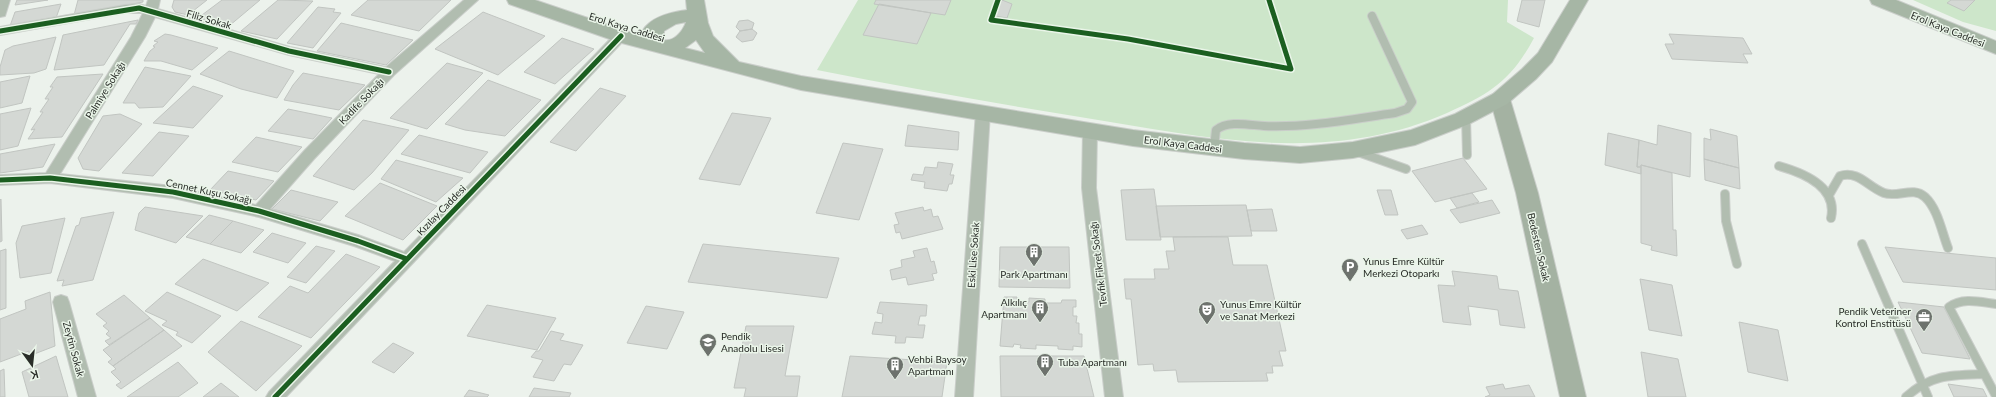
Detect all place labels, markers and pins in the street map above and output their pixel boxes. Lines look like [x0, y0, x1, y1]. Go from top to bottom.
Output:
building icon: Park Apartmanı [1024, 242, 1044, 267]
place label: Yunus Emre Kültür Merkezi Otoparkı [1363, 255, 1445, 279]
parking icon: Yunus Emre Kültür Merkezi Otoparkı [1340, 257, 1360, 282]
place label: Park Apartmanı [1000, 268, 1068, 280]
place label: Alkılıç Apartmanı [981, 296, 1027, 320]
building icon: Alkılıç Apartmanı [1030, 298, 1050, 323]
place label: Yunus Emre Kültür ve Sanat Merkezi [1220, 298, 1302, 322]
theatre icon: Yunus Emre Kültür ve Sanat Merkezi [1197, 300, 1217, 325]
place label: Pendik Veteriner Kontrol Enstitüsü [1835, 305, 1911, 329]
office icon: Pendik Veteriner Kontrol Enstitüsü [1914, 307, 1934, 332]
place label: Pendik Anadolu Lisesi [721, 330, 784, 354]
school or university icon: Pendik Anadolu Lisesi [698, 332, 718, 357]
building icon: Tuba Apartmanı [1035, 352, 1055, 377]
place label: Vehbi Baysoy Apartmanı [908, 353, 968, 377]
building icon: Vehbi Baysoy Apartmanı [885, 355, 905, 380]
place label: Tuba Apartmanı [1058, 356, 1127, 368]

